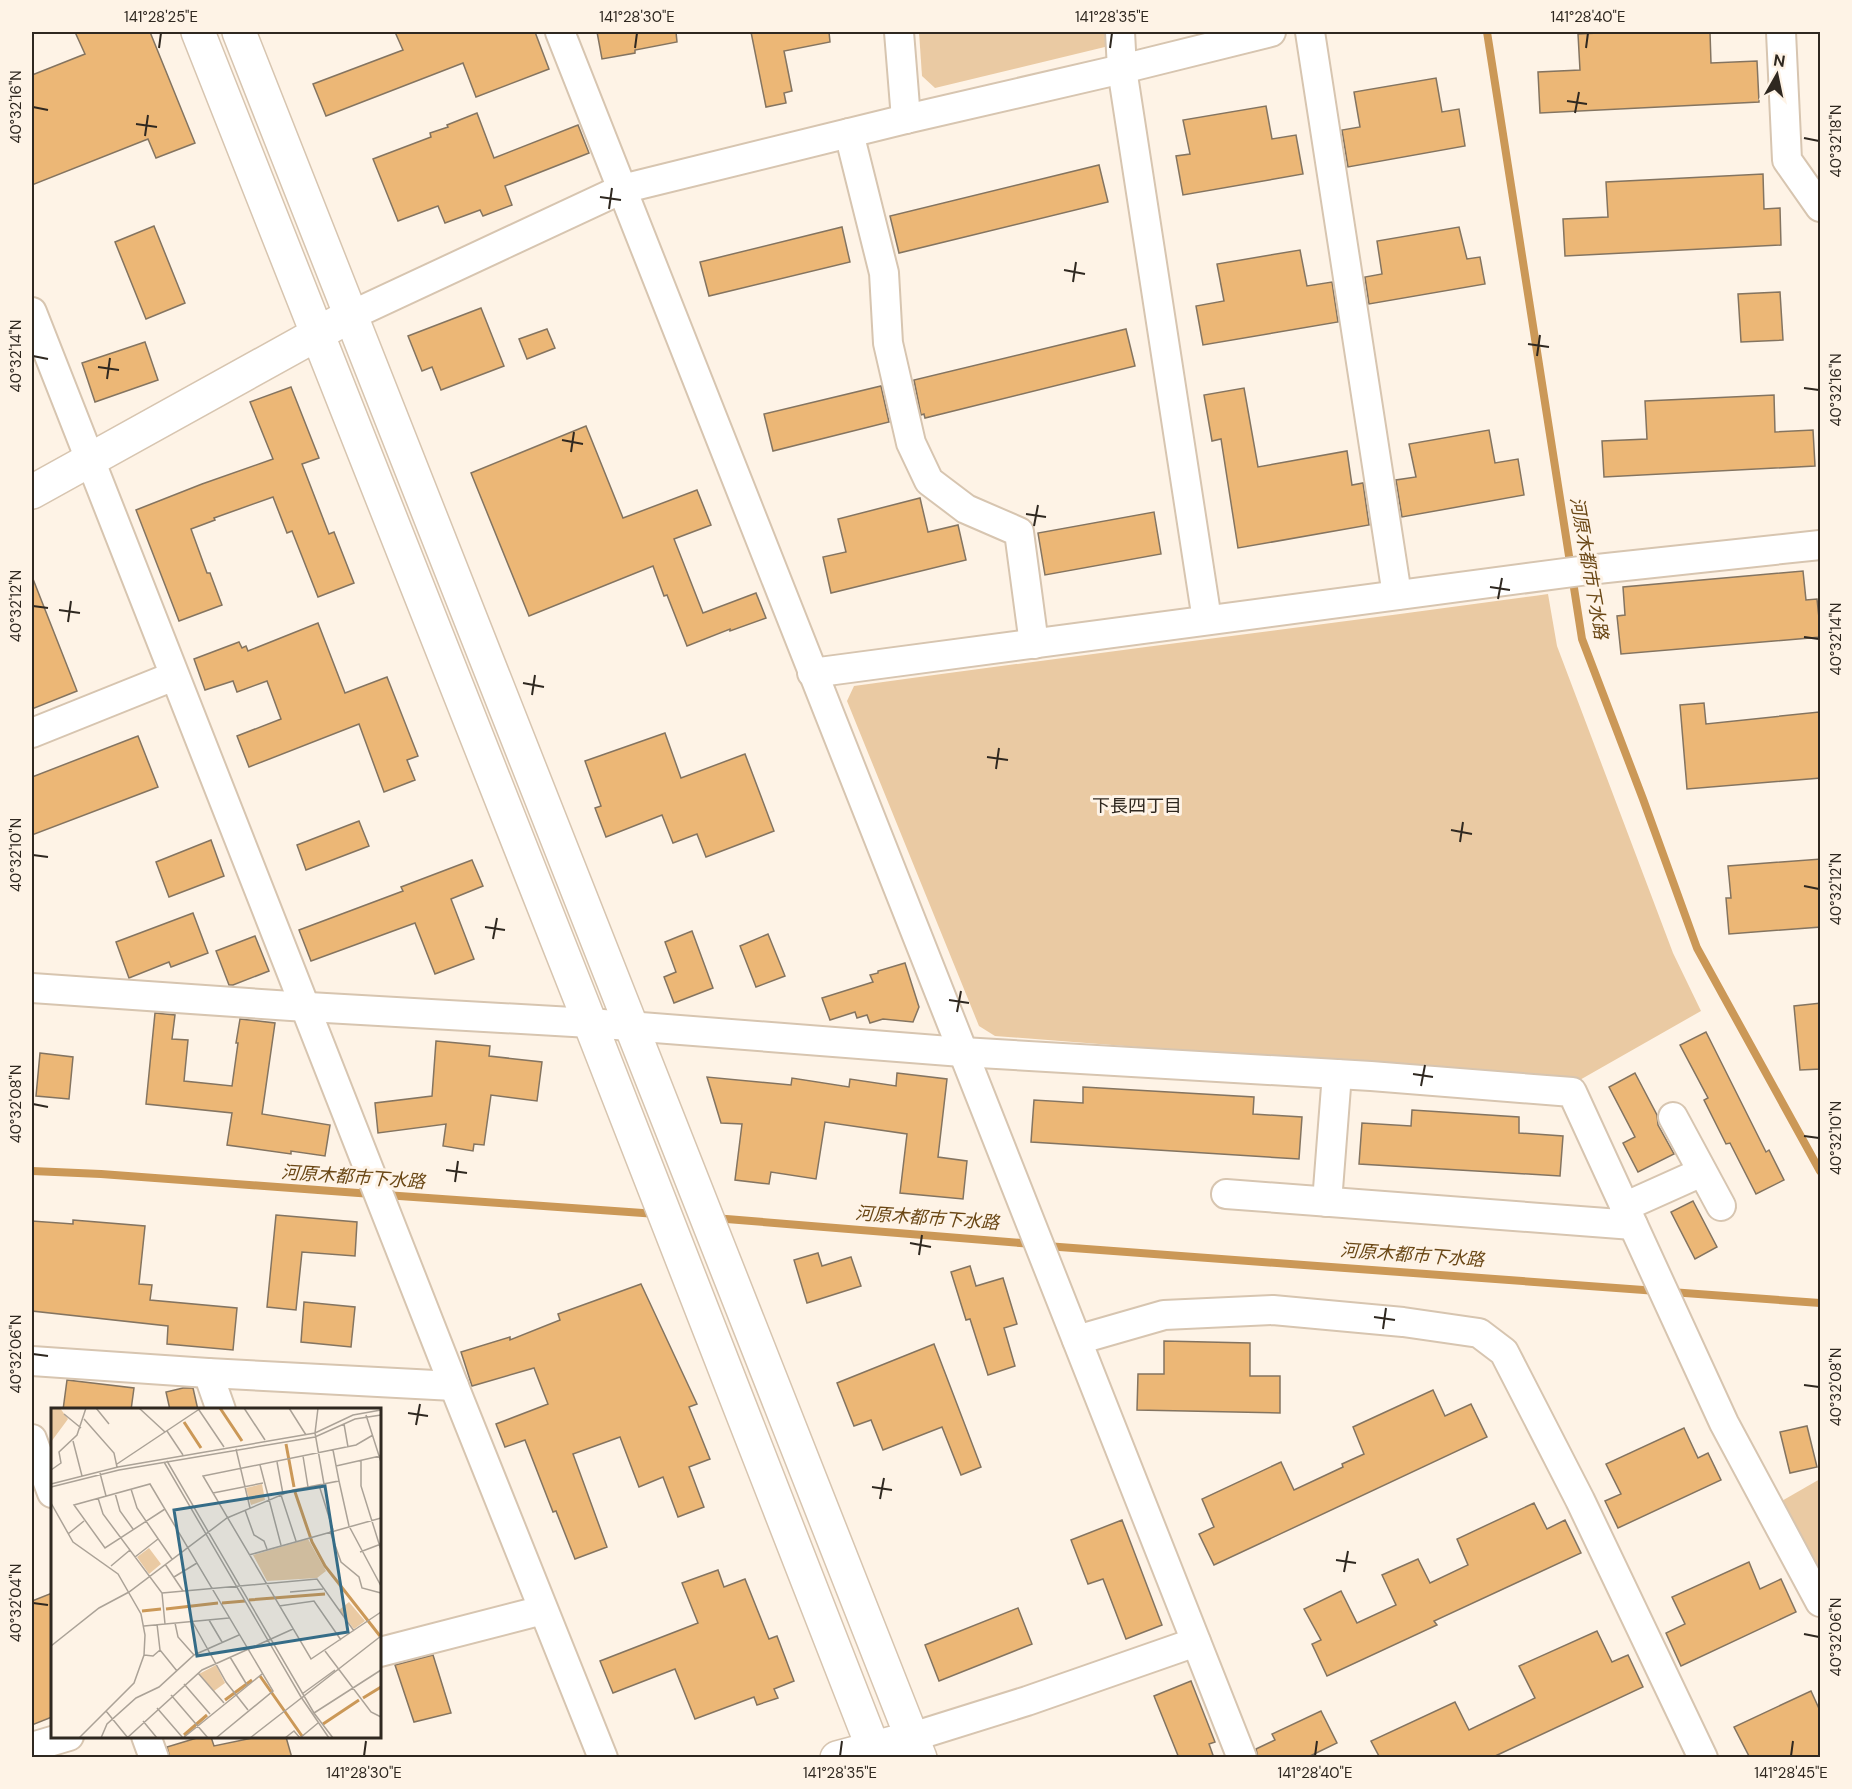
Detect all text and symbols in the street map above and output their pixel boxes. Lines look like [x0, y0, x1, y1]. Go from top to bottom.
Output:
text: 141°28'25"E [124, 7, 198, 27]
text: 141°28'30"E [599, 7, 675, 27]
text: 141°28'35"E [1075, 7, 1149, 27]
text: 141°28'40"E [1551, 7, 1625, 27]
north arrow [1747, 45, 1807, 105]
text: N [1772, 49, 1787, 72]
text: 40°32'16"N [6, 70, 26, 144]
text: 40°32'18"N [1826, 105, 1846, 177]
text: 40°32'14"N [6, 320, 26, 392]
text: 40°32'16"N [1826, 353, 1846, 427]
water label: 河原木都市下水路 [1565, 495, 1614, 643]
text: 40°32'12"N [6, 570, 26, 642]
text: 40°32'14"N [1826, 603, 1846, 675]
district label: 下長四丁目 [1092, 794, 1182, 818]
text: 40°32'10"N [6, 818, 26, 892]
text: 40°32'12"N [1826, 853, 1846, 925]
text: 40°32'08"N [6, 1065, 26, 1143]
text: 40°32'10"N [1826, 1101, 1846, 1175]
water label: 河原木都市下水路 [280, 1160, 428, 1194]
water label: 河原木都市下水路 [854, 1201, 1002, 1235]
water label: 河原木都市下水路 [1339, 1238, 1487, 1272]
text: 40°32'06"N [6, 1315, 26, 1393]
text: 40°32'08"N [1826, 1348, 1846, 1426]
inset map [51, 1408, 381, 1738]
text: 40°32'04"N [6, 1564, 26, 1642]
text: 40°32'06"N [1826, 1598, 1846, 1676]
text: 141°28'30"E [326, 1763, 402, 1783]
text: 141°28'35"E [803, 1763, 877, 1783]
text: 141°28'40"E [1278, 1763, 1352, 1783]
text: 141°28'45"E [1754, 1763, 1828, 1783]

